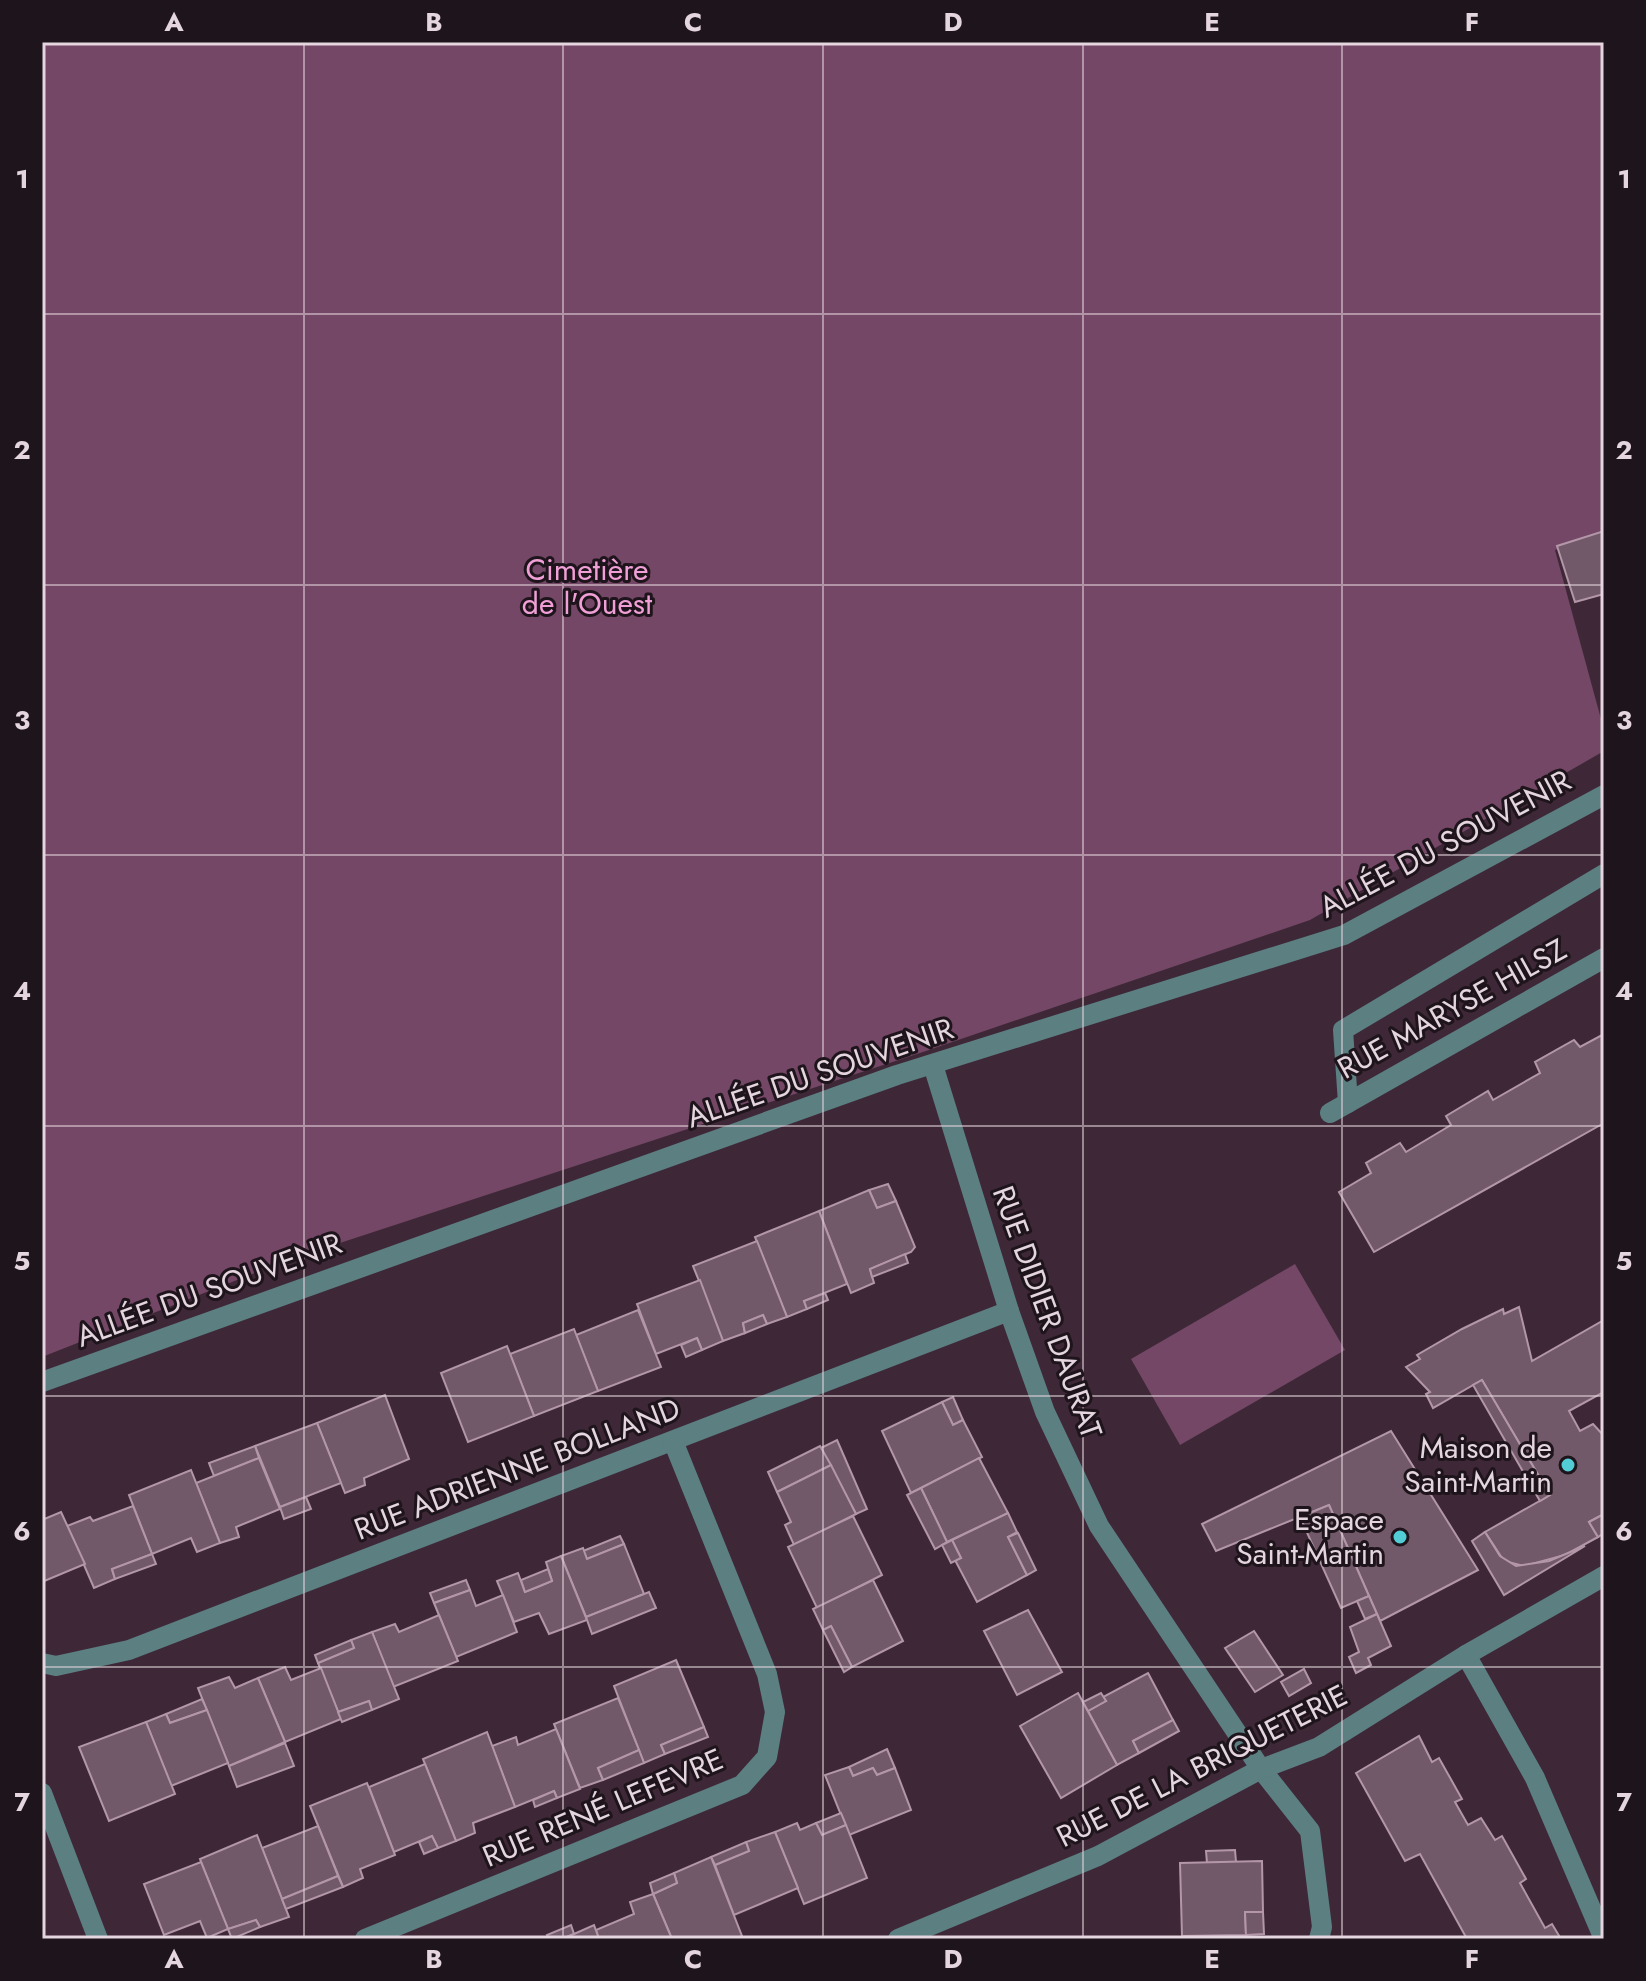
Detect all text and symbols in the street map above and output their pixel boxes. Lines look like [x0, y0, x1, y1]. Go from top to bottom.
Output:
text: A [163, 3, 184, 41]
text: B [425, 3, 443, 41]
text: C [684, 3, 702, 41]
text: D [943, 3, 963, 41]
text: E [1204, 3, 1220, 41]
text: F [1465, 3, 1479, 41]
text: 1 [15, 160, 29, 198]
text: 1 [1617, 160, 1631, 198]
text: 2 [13, 431, 31, 469]
text: 2 [1615, 431, 1633, 469]
park label: Cimetière de l'Ouest [522, 548, 653, 625]
text: 3 [14, 701, 30, 739]
text: 3 [1616, 701, 1632, 739]
street label: ALLÉE DU SOUVENIR [1311, 759, 1578, 928]
street label: RUE MARYSE HILSZ [1329, 928, 1574, 1089]
text: 4 [13, 972, 31, 1010]
text: 4 [1615, 972, 1633, 1010]
street label: ALLÉE DU SOUVENIR [681, 1007, 959, 1138]
street label: RUE DIDIER DAURAT [982, 1180, 1113, 1444]
street label: ALLÉE DU SOUVENIR [70, 1221, 348, 1358]
text: 5 [14, 1242, 30, 1280]
text: 5 [1616, 1242, 1632, 1280]
street label: RUE ADRIENNE BOLLAND [348, 1387, 686, 1551]
place label: Maison de Saint-Martin [1404, 1426, 1552, 1503]
marker: Maison de Saint-Martin [1559, 1456, 1577, 1474]
place label: Espace Saint-Martin [1236, 1498, 1384, 1575]
text: 6 [13, 1512, 31, 1550]
text: 6 [1615, 1512, 1633, 1550]
marker: Espace Saint-Martin [1391, 1528, 1409, 1546]
street label: RUE DE LA BRIQUETERIE [1049, 1673, 1355, 1858]
street label: RUE RENÉ LEFEVRE [476, 1737, 730, 1878]
text: 7 [14, 1783, 30, 1821]
text: 7 [1616, 1783, 1632, 1821]
text: A [163, 1940, 184, 1978]
text: B [425, 1940, 443, 1978]
text: C [684, 1940, 702, 1978]
text: D [943, 1940, 963, 1978]
text: E [1204, 1940, 1220, 1978]
text: F [1465, 1940, 1479, 1978]

